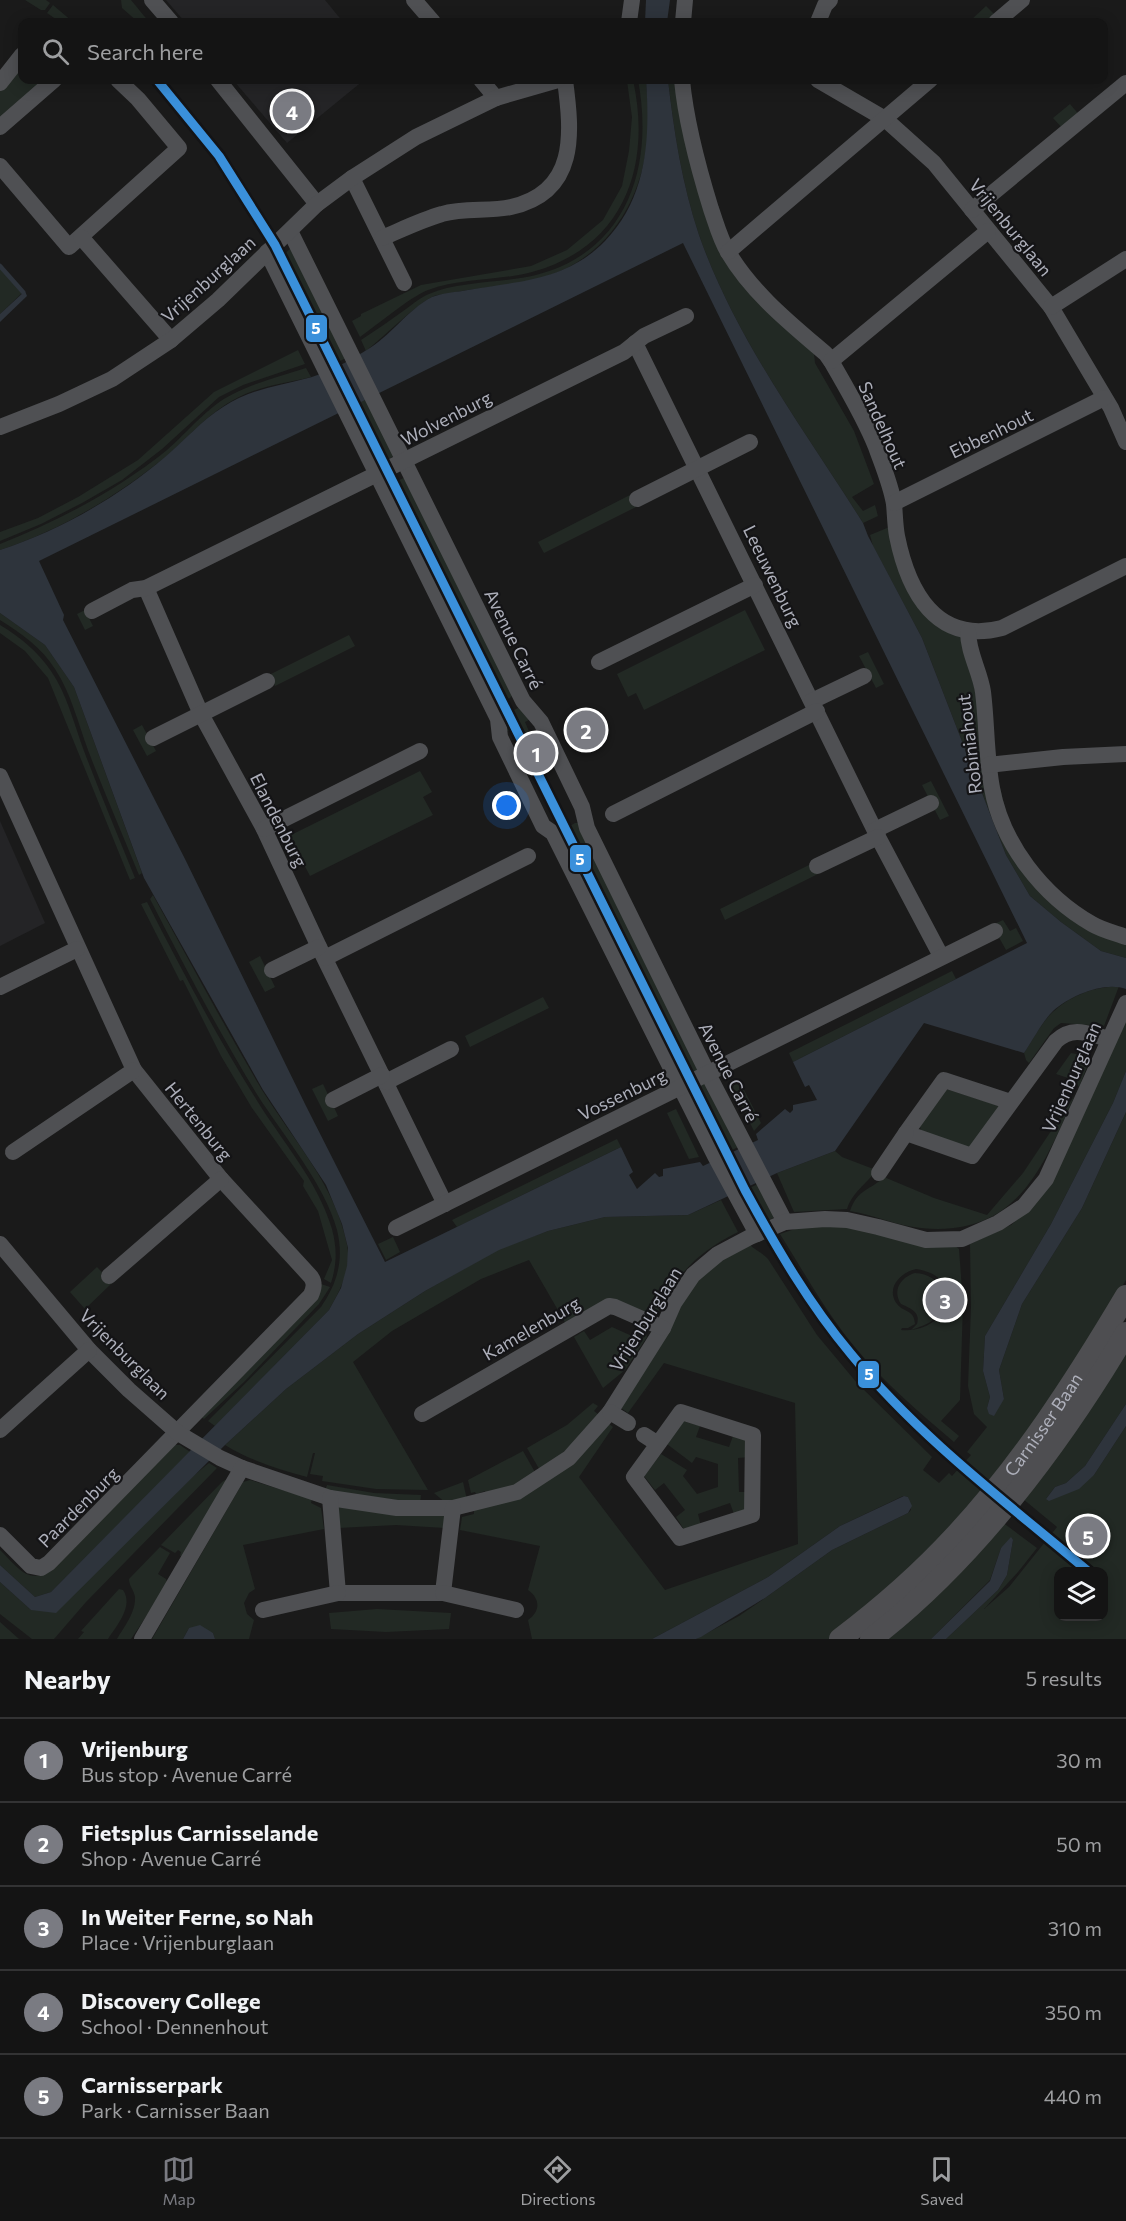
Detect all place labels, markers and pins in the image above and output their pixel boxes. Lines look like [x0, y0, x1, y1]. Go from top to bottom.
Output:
pin: 4 [272, 88, 312, 134]
pin: 2 [566, 708, 606, 752]
pin: 1 [516, 730, 556, 776]
pin: 3 [926, 1278, 964, 1322]
pin: 5 [1068, 1514, 1108, 1558]

